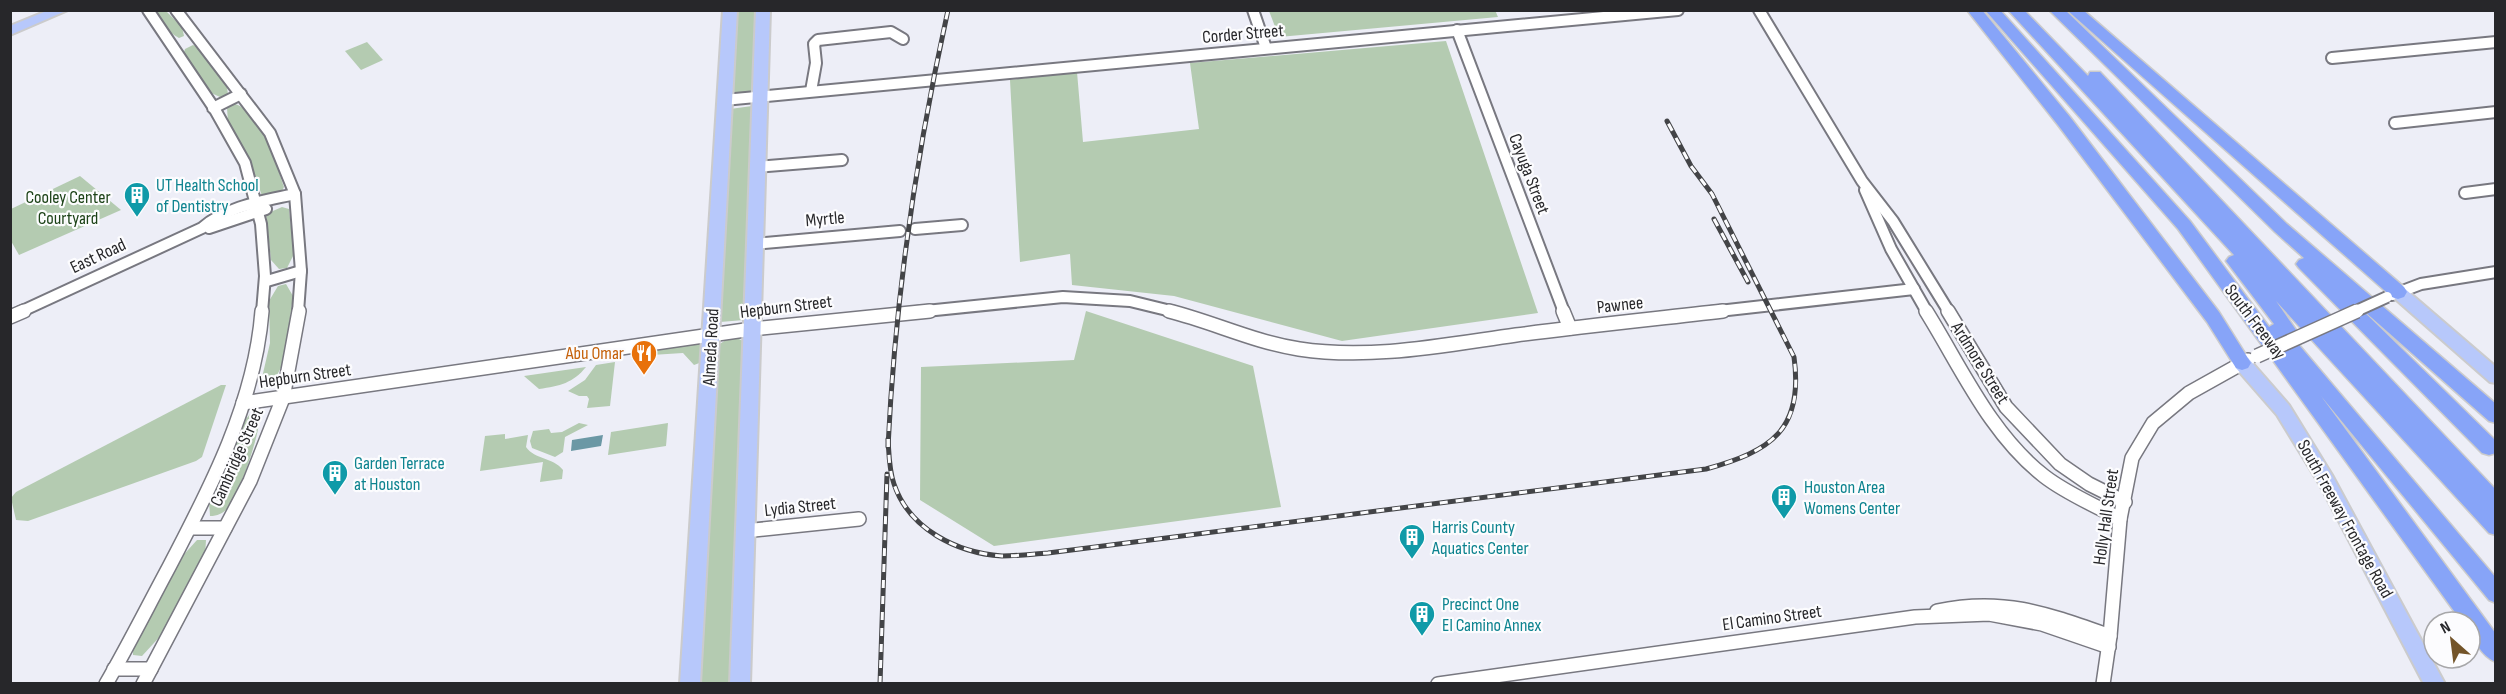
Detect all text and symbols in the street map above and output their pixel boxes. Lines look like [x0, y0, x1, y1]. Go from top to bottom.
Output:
street label: Corder Street [1201, 20, 1285, 48]
street label: Cayuga Street [1504, 131, 1554, 218]
place label: UT Health School of Dentistry [156, 175, 259, 217]
building icon: UT Health School of Dentistry [122, 180, 152, 218]
park label: Cooley Center Courtyard [25, 187, 111, 229]
street label: Myrtle [805, 207, 845, 231]
street label: East Road [67, 234, 129, 278]
street label: South Freeway [2220, 280, 2290, 364]
street label: Hepburn Street [739, 291, 834, 323]
street label: Pawnee [1596, 292, 1644, 318]
street label: Almeda Road [698, 308, 724, 387]
street label: Ardmore Street [1946, 317, 2014, 408]
restaurant icon: Abu Omar [629, 338, 659, 376]
place label: Abu Omar [565, 343, 624, 364]
street label: Hepburn Street [258, 359, 353, 393]
street label: Cambridge Street [206, 404, 268, 510]
street label: South Freeway Frontage Road [2293, 436, 2397, 602]
place label: Garden Terrace at Houston [354, 453, 445, 495]
building icon: Garden Terrace at Houston [320, 458, 350, 496]
street label: Holly Hall Street [2089, 467, 2123, 566]
place label: Houston Area Womens Center [1804, 477, 1900, 519]
building icon: Houston Area Womens Center [1769, 482, 1799, 520]
street label: Lydia Street [763, 493, 837, 521]
place label: Harris County Aquatics Center [1431, 517, 1529, 559]
building icon: Harris County Aquatics Center [1397, 522, 1427, 560]
place label: Precinct One El Camino Annex [1442, 594, 1541, 636]
building icon: Precinct One El Camino Annex [1407, 599, 1437, 637]
street label: El Camino Street [1721, 601, 1823, 635]
north arrow [2422, 610, 2482, 670]
text: N [2437, 618, 2454, 638]

